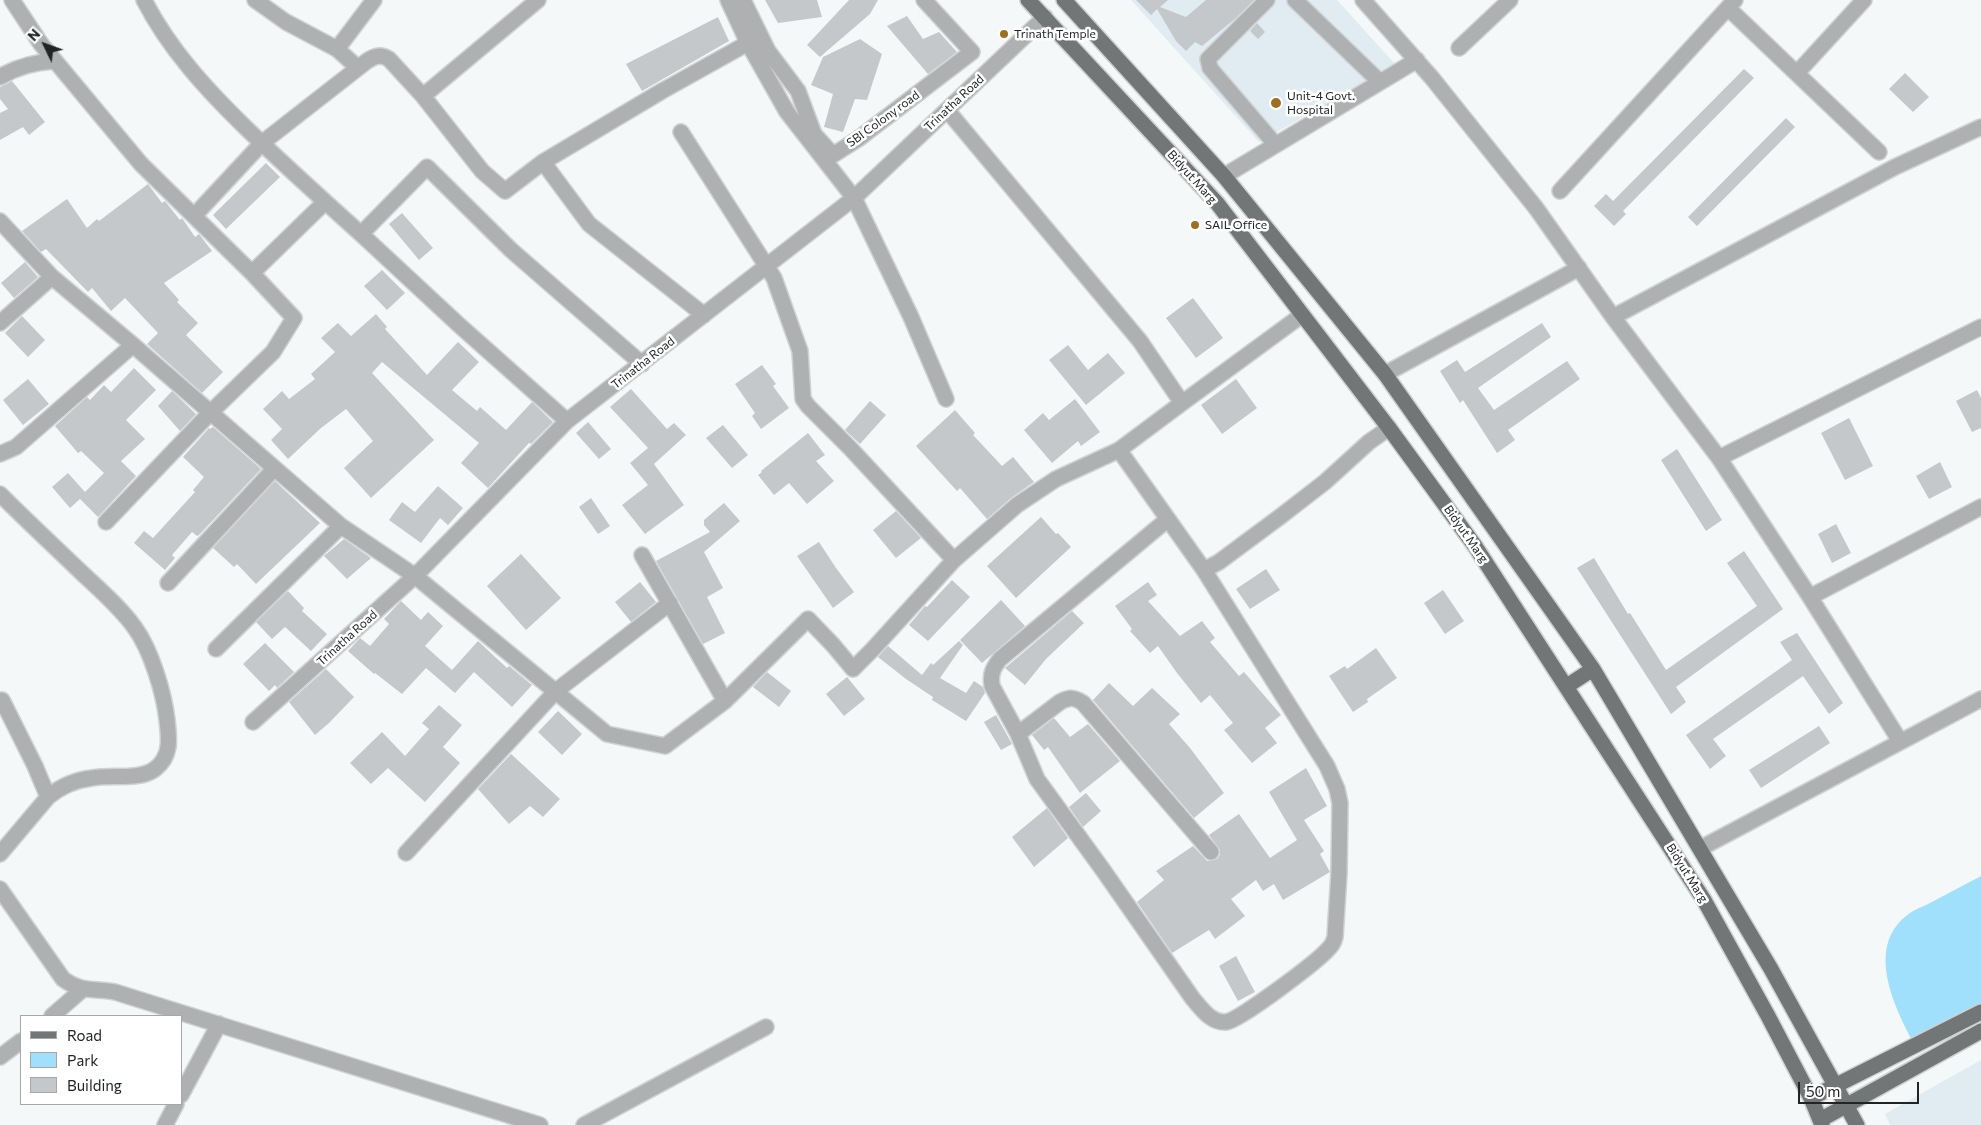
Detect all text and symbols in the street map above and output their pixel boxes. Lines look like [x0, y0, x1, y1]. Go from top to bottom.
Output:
north arrow [20, 20, 70, 70]
text: N [24, 25, 43, 44]
place label: Trinath Temple [1014, 27, 1096, 41]
marker: Trinath Temple [998, 28, 1010, 40]
street label: Trinatha Road [921, 72, 987, 134]
street label: SBI Colony road [844, 88, 922, 150]
place label: Unit-4 Govt. Hospital [1287, 89, 1355, 117]
marker: Unit-4 Govt. Hospital [1269, 96, 1283, 110]
street label: Bidyut Marg [1164, 147, 1220, 207]
place label: SAIL Office [1205, 218, 1267, 232]
marker: SAIL Office [1189, 219, 1201, 231]
street label: Trinatha Road [609, 334, 677, 392]
street label: Bidyut Marg [1441, 502, 1491, 566]
street label: Trinatha Road [314, 607, 380, 669]
street label: Bidyut Marg [1663, 841, 1711, 905]
legend [20, 1015, 182, 1105]
text: Road [67, 1026, 102, 1044]
text: Park [67, 1051, 98, 1069]
scale bar [1801, 1072, 1922, 1104]
text: Building [67, 1076, 122, 1094]
text: 50 m [1806, 1082, 1840, 1100]

